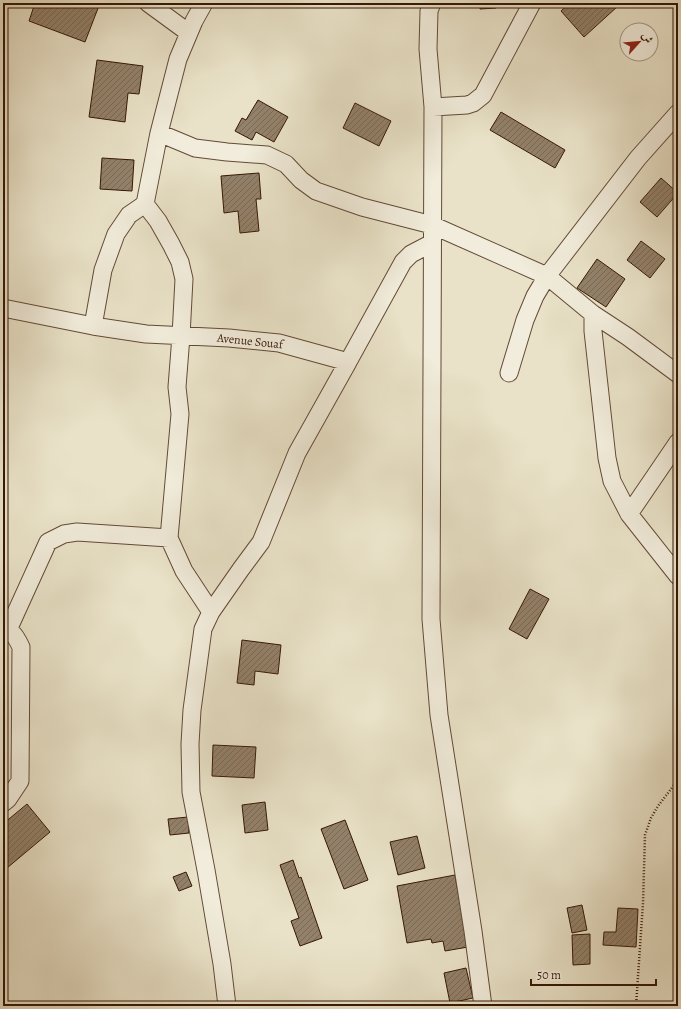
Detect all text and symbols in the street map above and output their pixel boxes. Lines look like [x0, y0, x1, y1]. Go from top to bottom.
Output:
north arrow [619, 22, 659, 62]
text: ش [638, 29, 657, 46]
street label: Avenue Souaf [215, 329, 286, 353]
scale bar [531, 961, 656, 987]
text: 50 m [537, 967, 561, 983]

